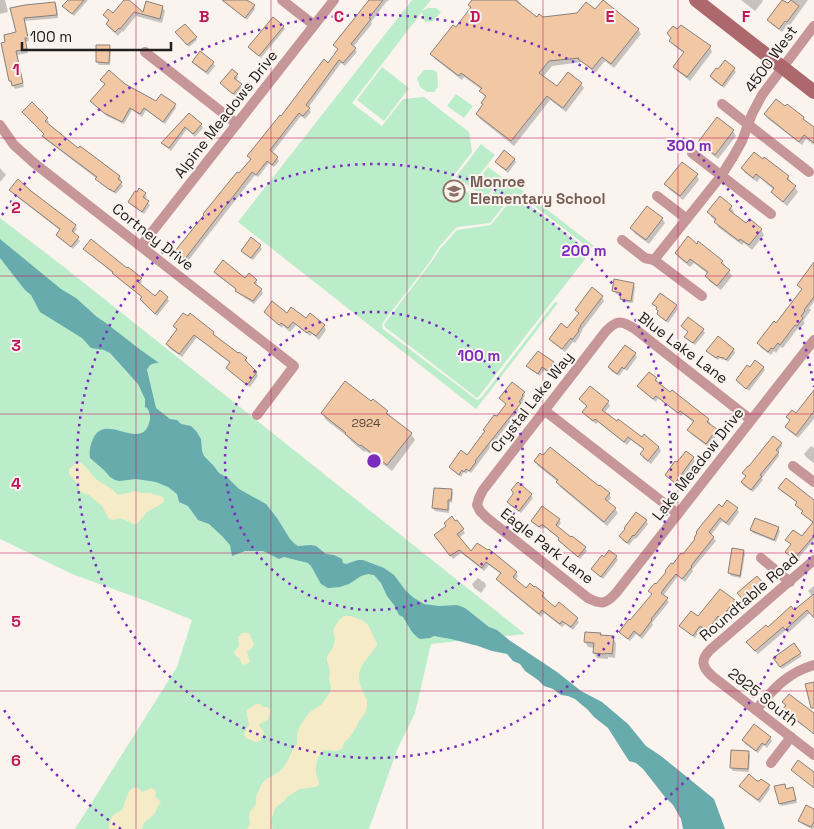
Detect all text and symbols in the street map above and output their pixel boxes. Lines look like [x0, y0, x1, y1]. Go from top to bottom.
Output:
text: B [199, 6, 209, 27]
text: C [334, 6, 344, 27]
text: D [470, 6, 480, 27]
text: E [606, 6, 615, 27]
text: F [742, 6, 751, 27]
scale bar [22, 20, 171, 52]
street label: 4500 West [740, 22, 801, 96]
text: 100 m [30, 27, 72, 46]
street label: Alpine Meadows Drive [170, 46, 282, 181]
text: 1 [12, 59, 20, 80]
text: 300 m [666, 136, 712, 155]
place label: Monroe Elementary School [470, 172, 605, 208]
school or university icon: Monroe Elementary School [442, 179, 466, 203]
text: 2 [11, 197, 21, 218]
street label: Cortney Drive [109, 199, 198, 274]
text: 200 m [562, 241, 606, 260]
street label: Blue Lake Lane [635, 308, 732, 388]
text: 3 [11, 335, 21, 356]
text: 100 m [458, 346, 500, 365]
street label: Crystal Lake Way [486, 347, 577, 456]
street label: Lake Meadow Drive [648, 403, 748, 524]
house number: 2924 [352, 415, 381, 431]
centre of rings [365, 452, 383, 470]
text: 4 [11, 473, 21, 494]
street label: Eagle Park Lane [497, 503, 598, 588]
street label: Roundtable Road [695, 548, 802, 645]
text: 5 [11, 611, 21, 632]
street label: 2925 South [724, 663, 802, 730]
text: 6 [11, 750, 21, 771]

